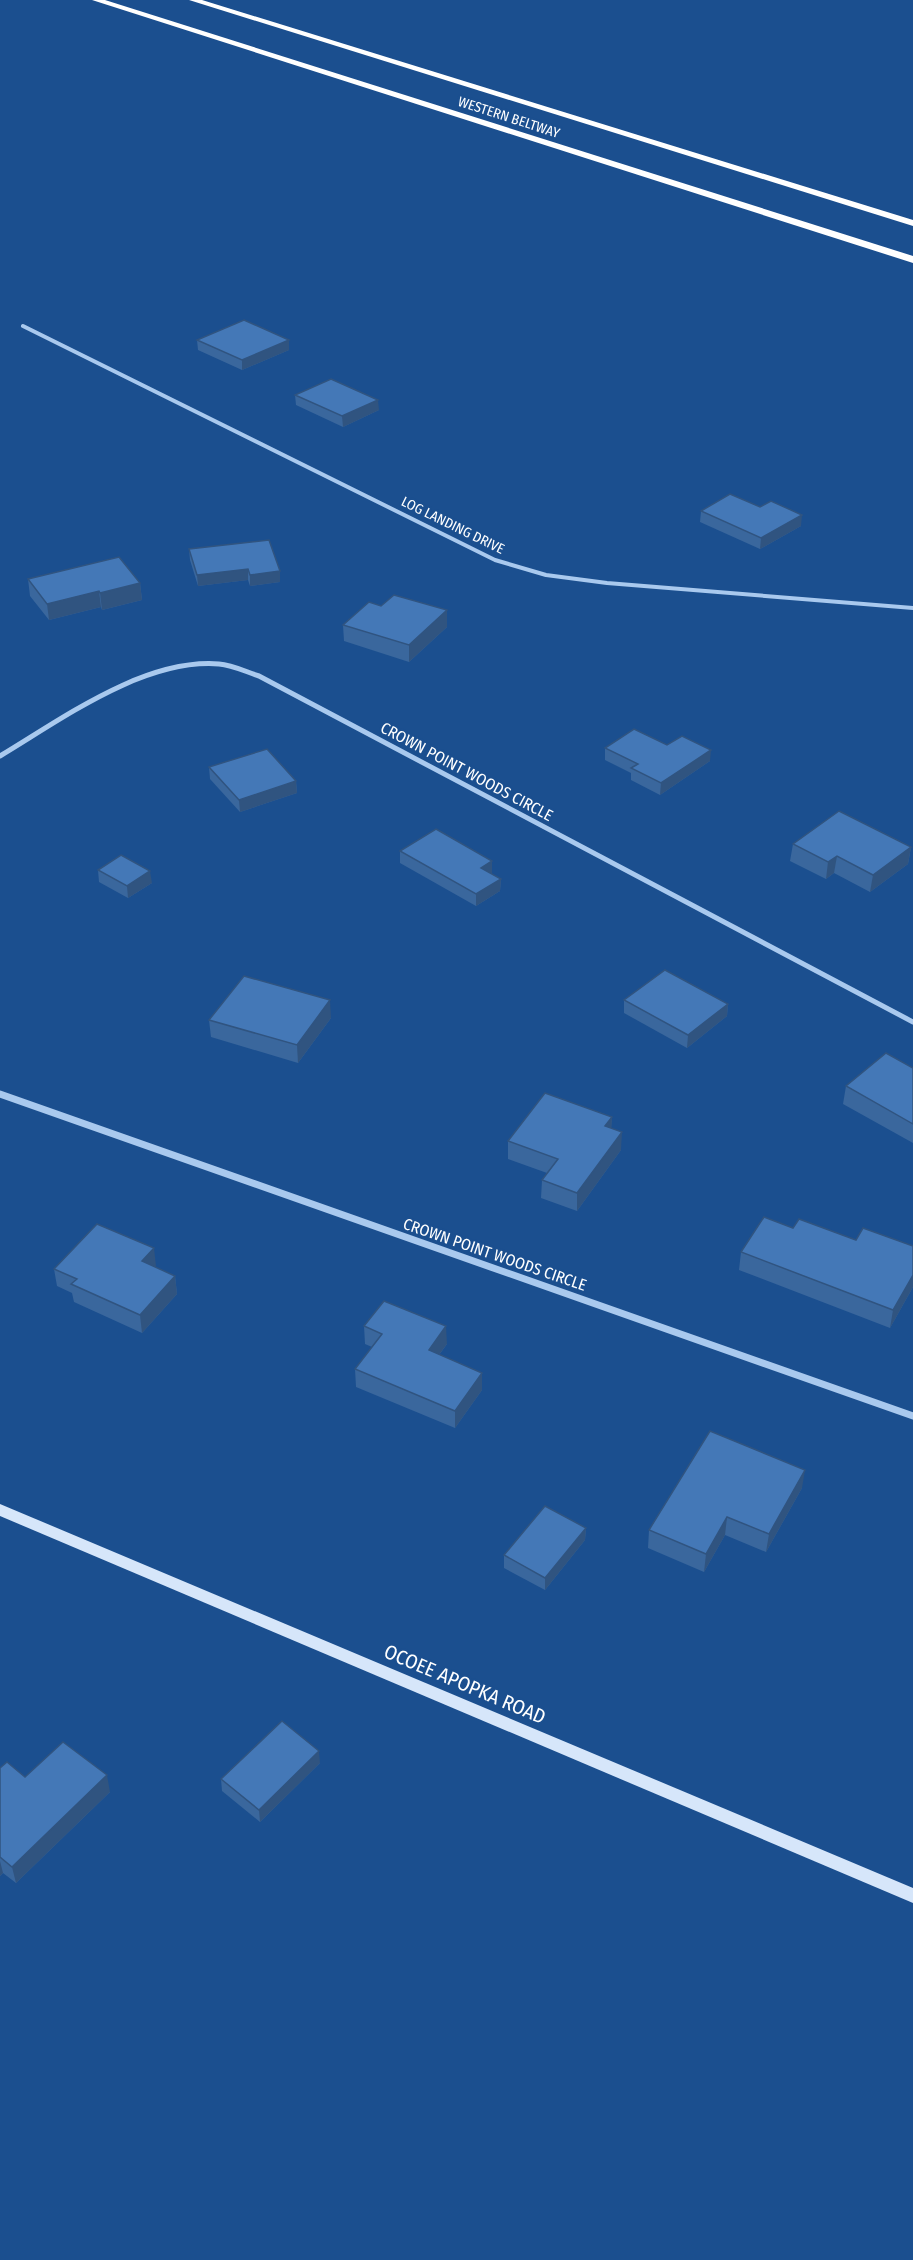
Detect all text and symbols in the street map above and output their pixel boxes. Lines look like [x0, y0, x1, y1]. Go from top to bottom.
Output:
street label: WESTERN BELTWAY [456, 93, 562, 142]
street label: LOG LANDING DRIVE [399, 493, 507, 558]
street label: CROWN POINT WOODS CIRCLE [377, 718, 556, 825]
street label: CROWN POINT WOODS CIRCLE [401, 1214, 589, 1295]
street label: OCOEE APOPKA ROAD [381, 1639, 549, 1729]

